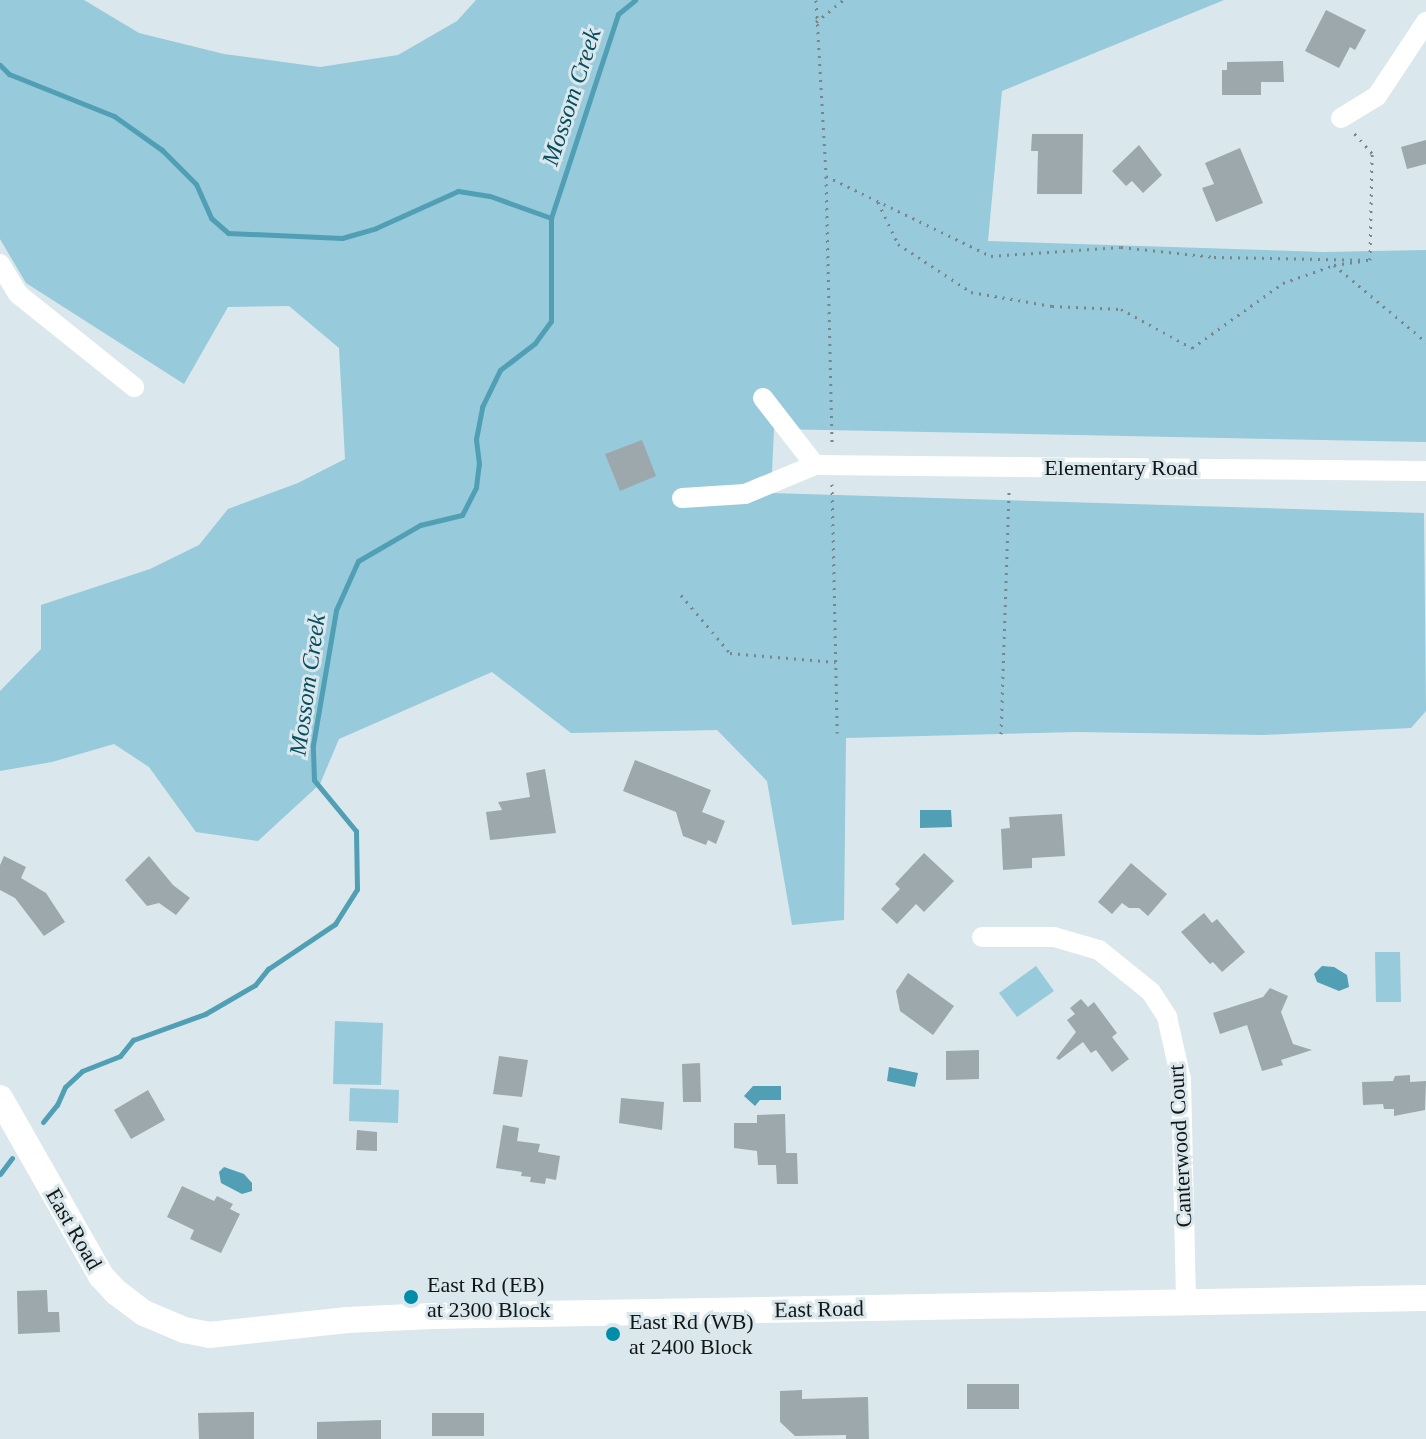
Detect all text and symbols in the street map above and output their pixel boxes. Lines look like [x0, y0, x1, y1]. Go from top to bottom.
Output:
water label: Mossom Creek [536, 25, 608, 169]
street label: Elementary Road [1044, 455, 1198, 481]
water label: Mossom Creek [284, 612, 332, 758]
street label: Canterwood Court [1163, 1064, 1197, 1228]
street label: East Road [40, 1184, 108, 1274]
place label: East Rd (EB) at 2300 Block [427, 1271, 550, 1322]
marker: East Rd (EB) at 2300 Block [402, 1288, 420, 1306]
street label: East Road [774, 1295, 864, 1323]
place label: East Rd (WB) at 2400 Block [629, 1308, 754, 1360]
marker: East Rd (WB) at 2400 Block [604, 1325, 622, 1343]

